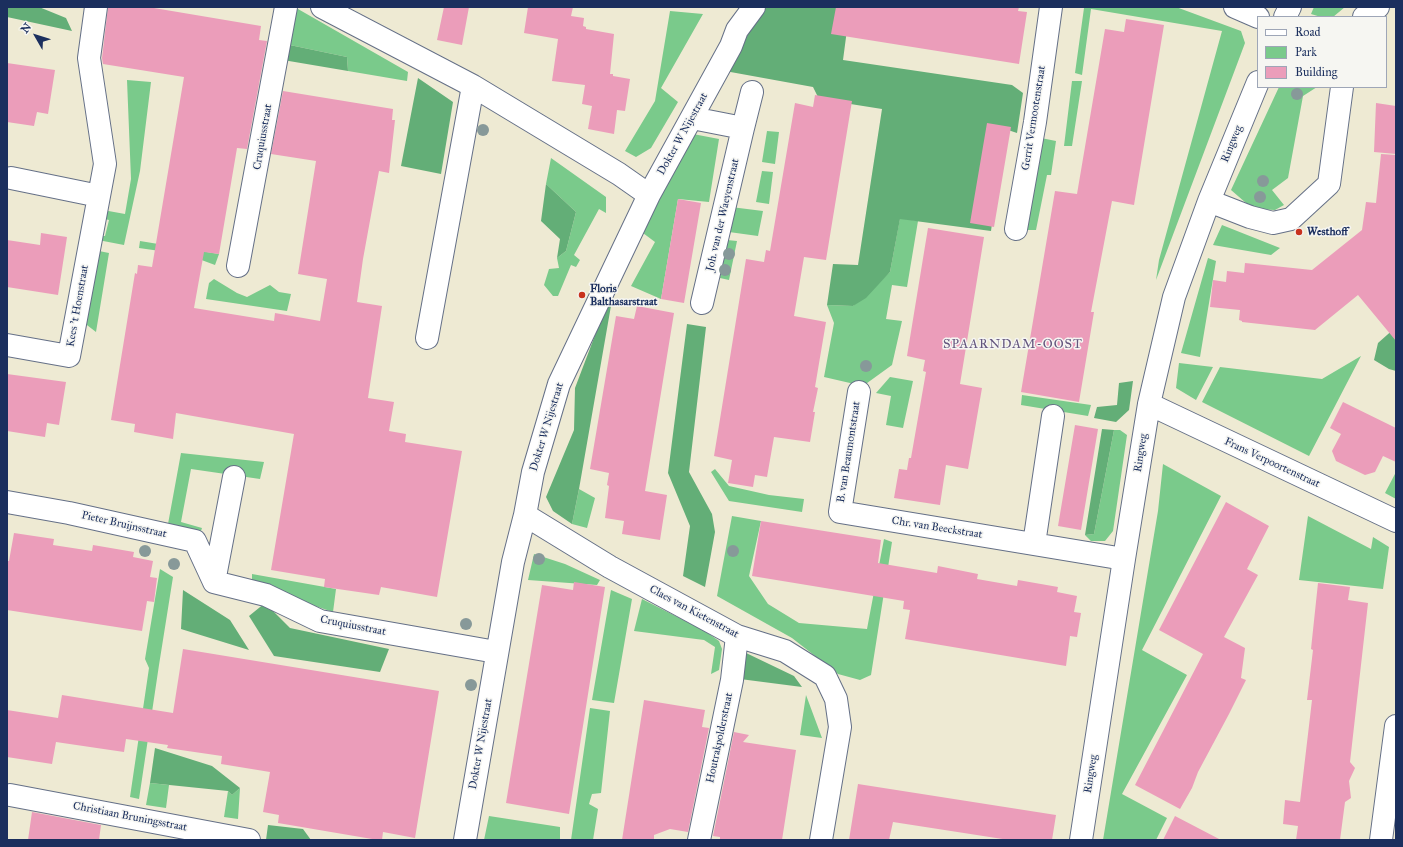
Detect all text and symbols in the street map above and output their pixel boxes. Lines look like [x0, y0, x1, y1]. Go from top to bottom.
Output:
north arrow [16, 16, 56, 56]
legend [1257, 16, 1387, 88]
text: N [18, 20, 34, 36]
text: Road [1295, 25, 1321, 39]
text: Park [1295, 45, 1317, 59]
street label: Gerrit Vermootenstraat [1019, 65, 1049, 171]
text: Building [1295, 65, 1337, 79]
street label: Dokter W Nijestraat [655, 91, 711, 177]
street label: Cruquiusstraat [251, 103, 275, 171]
street label: Ringweg [1219, 124, 1245, 164]
street label: Joh. van der Waeyenstraat [704, 157, 742, 273]
place label: Westhoff [1307, 225, 1348, 239]
marker: Westhoff [1294, 227, 1304, 237]
street label: Kees 't Hoenstraat [64, 264, 92, 348]
place label: Floris Balthasarstraat [590, 282, 658, 308]
marker: Floris Balthasarstraat [577, 290, 587, 300]
district label: SPAARNDAM-OOST [943, 337, 1083, 353]
street label: Dokter W Nijestraat [527, 381, 567, 473]
street label: B. van Beaumontstraat [834, 400, 864, 504]
street label: Ringweg [1131, 433, 1151, 473]
street label: Frans Verpoortenstraat [1222, 435, 1322, 491]
street label: Pieter Bruijnsstraat [80, 509, 168, 541]
street label: Chr. van Beeckstraat [891, 514, 983, 542]
street label: Claes van Kietenstraat [647, 583, 741, 641]
street label: Cruquiusstraat [319, 613, 387, 639]
street label: Houtrakpolderstraat [704, 692, 736, 784]
street label: Dokter W Nijestraat [467, 698, 495, 790]
street label: Ringweg [1081, 754, 1101, 794]
street label: Christiaan Bruningsstraat [72, 799, 188, 835]

